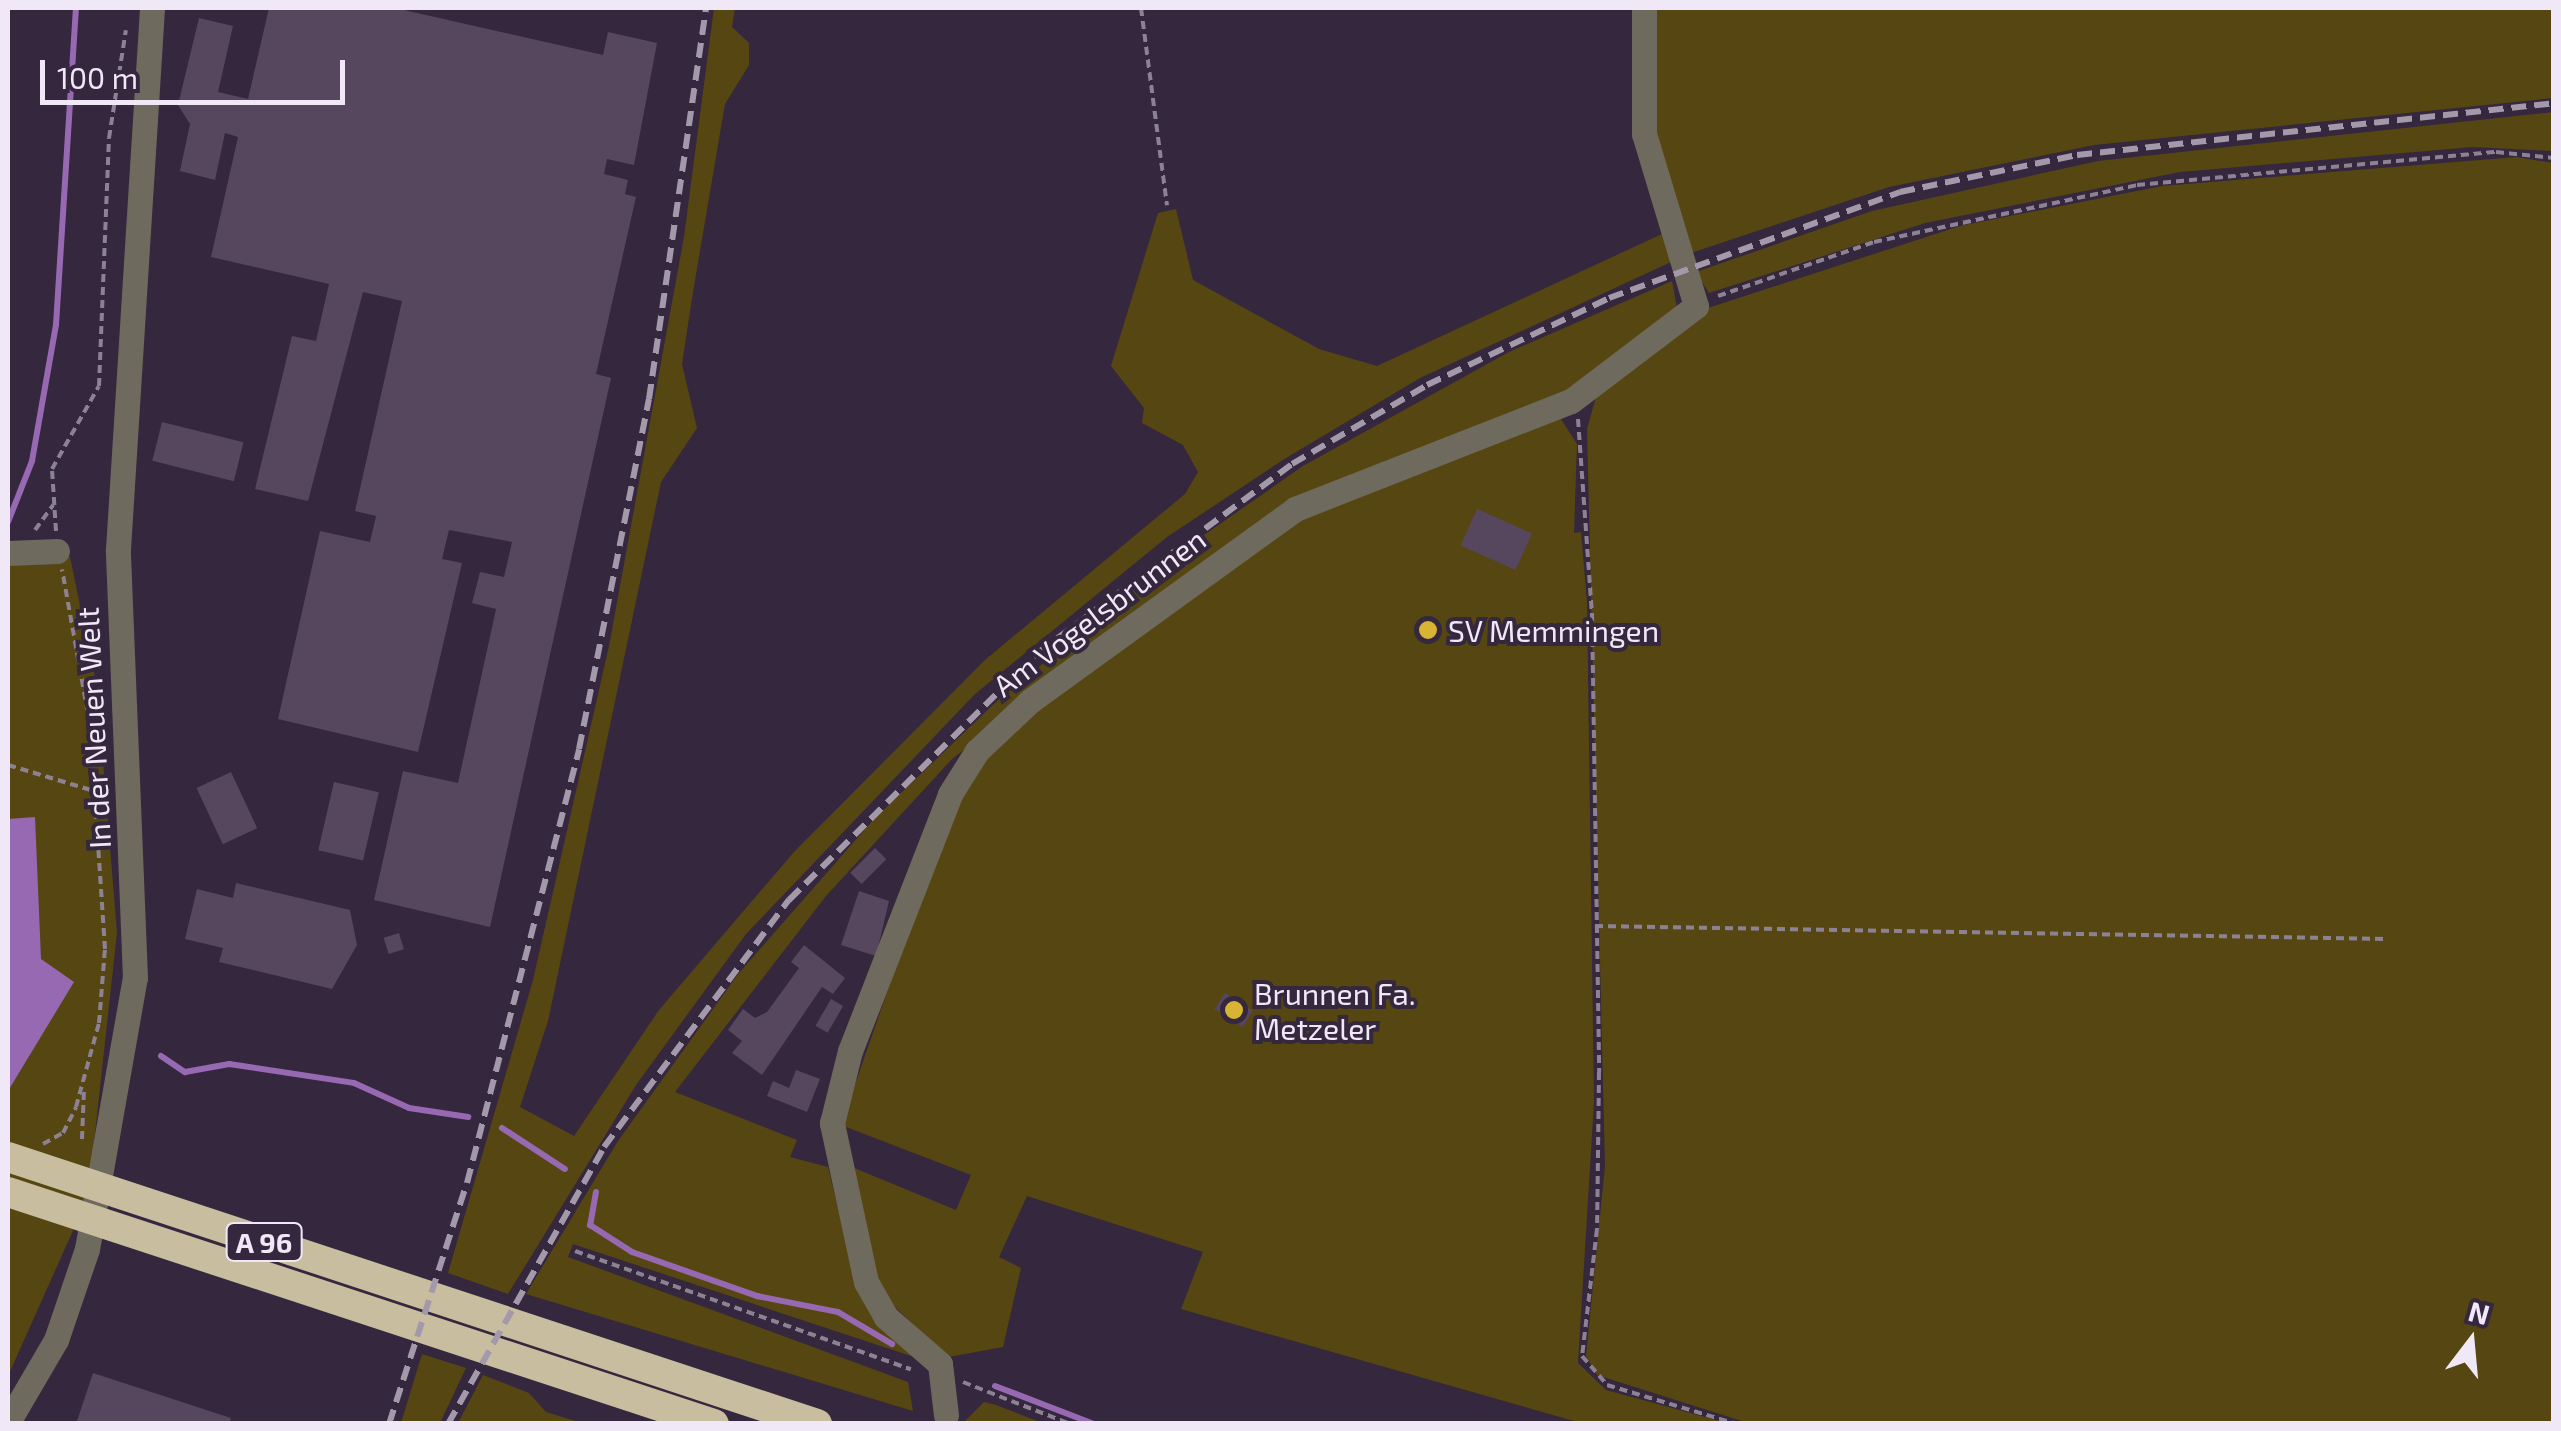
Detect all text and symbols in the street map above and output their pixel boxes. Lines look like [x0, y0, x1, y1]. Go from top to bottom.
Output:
scale bar [45, 40, 350, 102]
text: 100 m [57, 59, 138, 95]
street label: Am Vogelsbrunnen [985, 520, 1213, 704]
street label: In der Neuen Welt [69, 606, 117, 850]
place label: SV Memmingen [1448, 612, 1660, 648]
marker: SV Memmingen [1417, 619, 1439, 641]
place label: Brunnen Fa. Metzeler [1254, 975, 1416, 1046]
marker: Brunnen Fa. Metzeler [1223, 999, 1245, 1021]
road number: A 96 [224, 1219, 304, 1265]
north arrow [2421, 1291, 2521, 1391]
text: N [2465, 1293, 2494, 1331]

